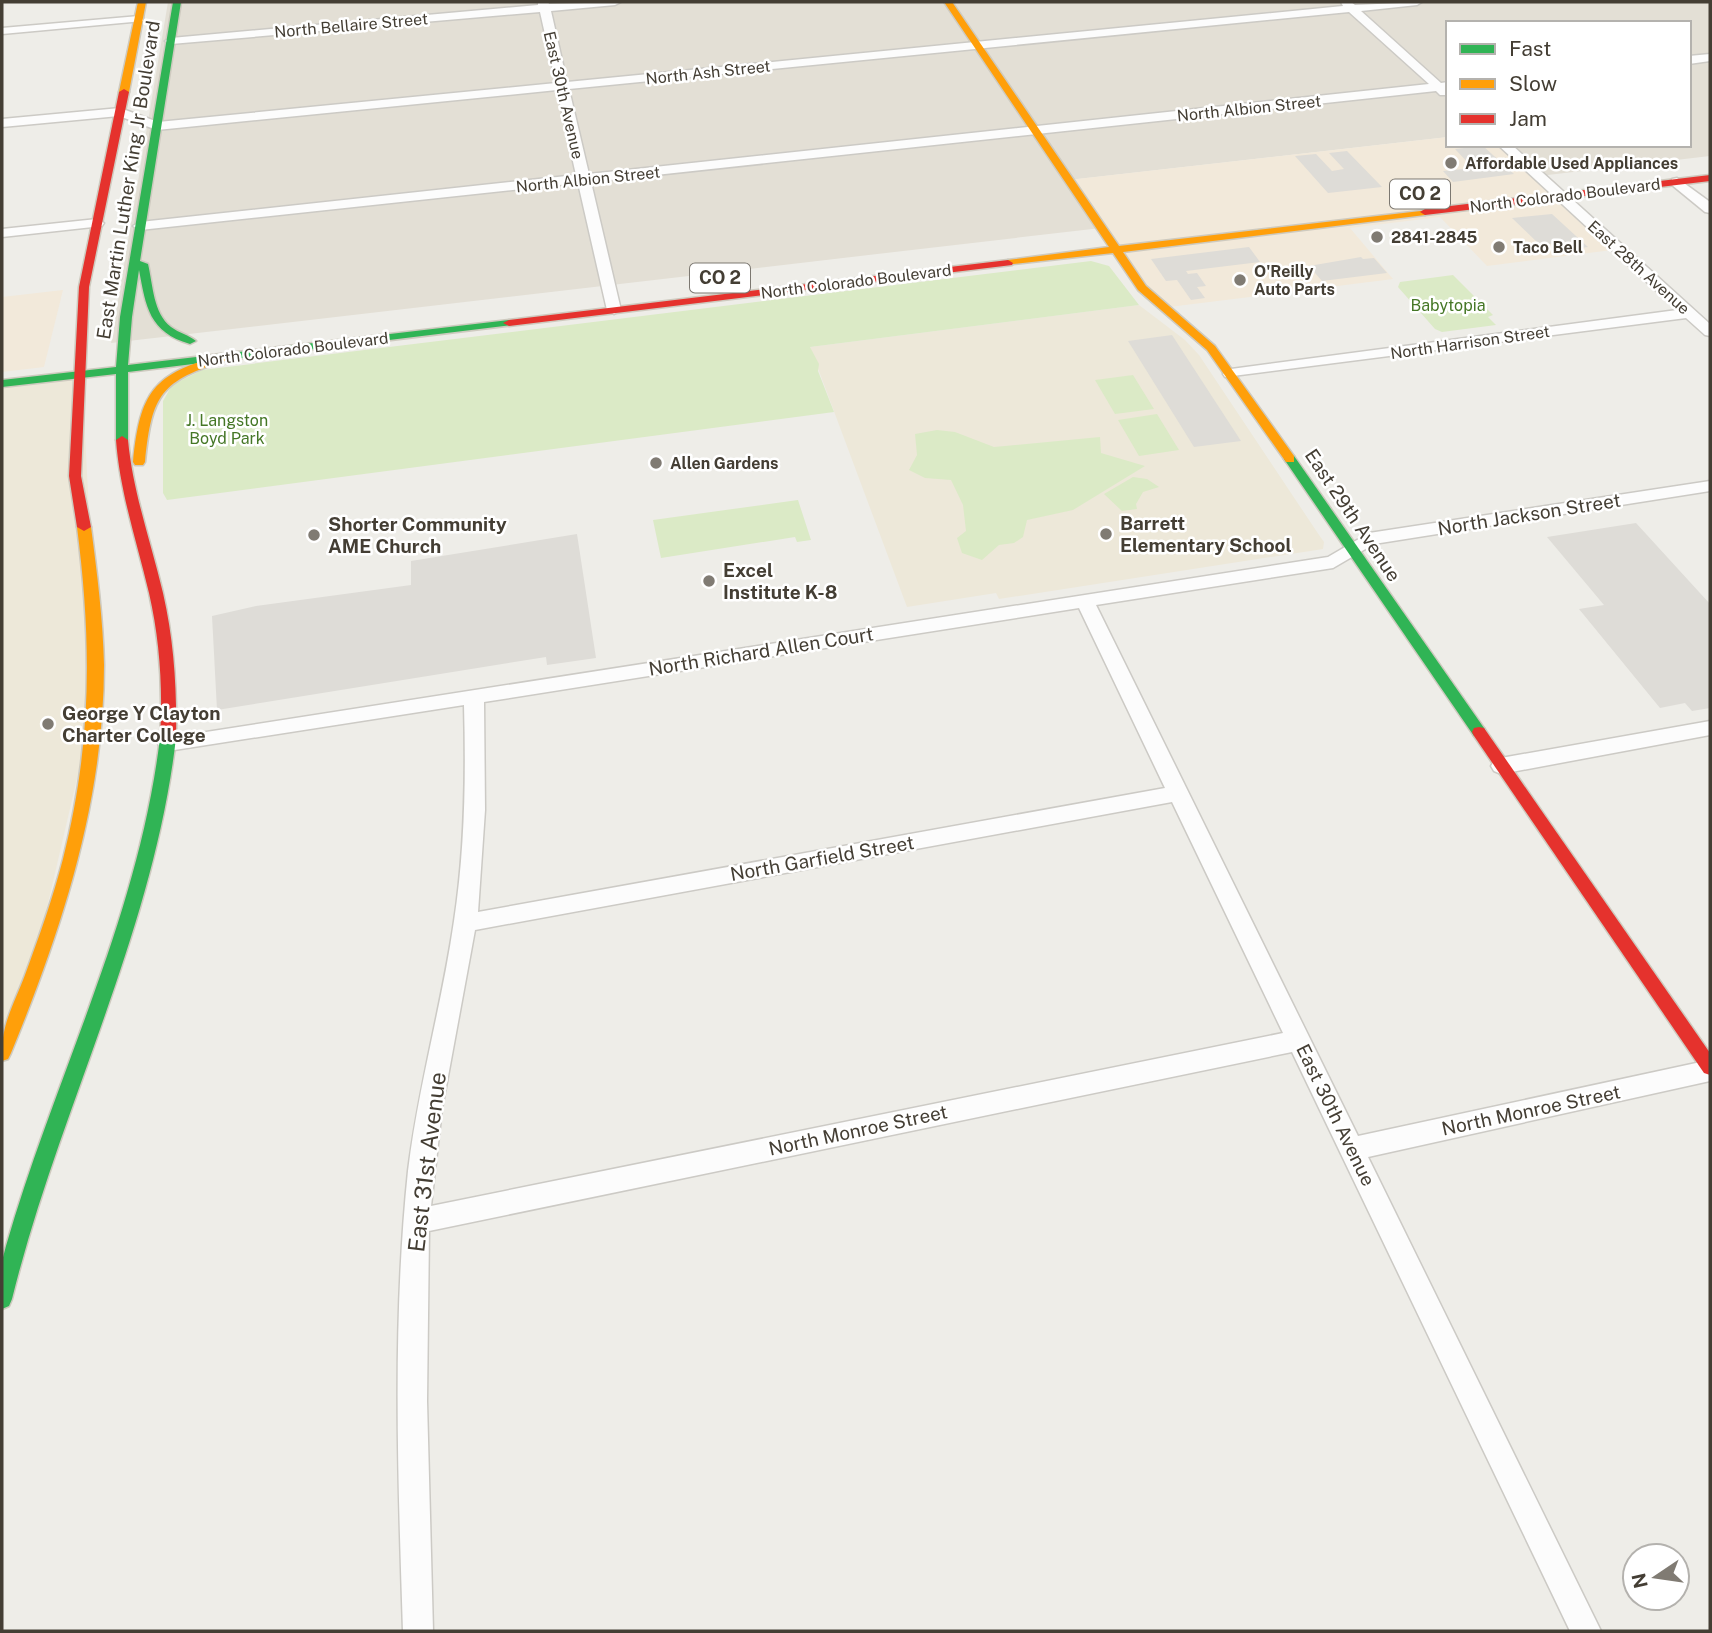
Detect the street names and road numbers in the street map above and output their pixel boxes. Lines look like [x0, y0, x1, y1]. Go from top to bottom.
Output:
street label: North Bellaire Street [273, 9, 429, 42]
street label: East Martin Luther King Jr Boulevard [92, 19, 164, 341]
street label: East 30th Avenue [540, 29, 587, 161]
street label: North Ash Street [645, 56, 771, 89]
street label: North Albion Street [1176, 91, 1322, 126]
street label: North Albion Street [515, 162, 661, 197]
street label: North Colorado Boulevard [1469, 174, 1662, 217]
road number: CO 2 [1390, 180, 1450, 209]
street label: East 28th Avenue [1584, 217, 1694, 318]
street label: North Colorado Boulevard [760, 260, 953, 303]
road number: CO 2 [690, 264, 750, 292]
street label: North Harrison Street [1389, 322, 1551, 363]
street label: North Colorado Boulevard [197, 328, 390, 371]
street label: East 29th Avenue [1301, 445, 1405, 585]
street label: North Jackson Street [1436, 489, 1622, 539]
street label: North Richard Allen Court [647, 622, 875, 680]
street label: North Garfield Street [728, 831, 916, 885]
street label: East 30th Avenue [1292, 1040, 1380, 1190]
street label: East 31st Avenue [402, 1070, 451, 1254]
street label: North Monroe Street [1440, 1080, 1622, 1140]
street label: North Monroe Street [767, 1100, 949, 1160]

